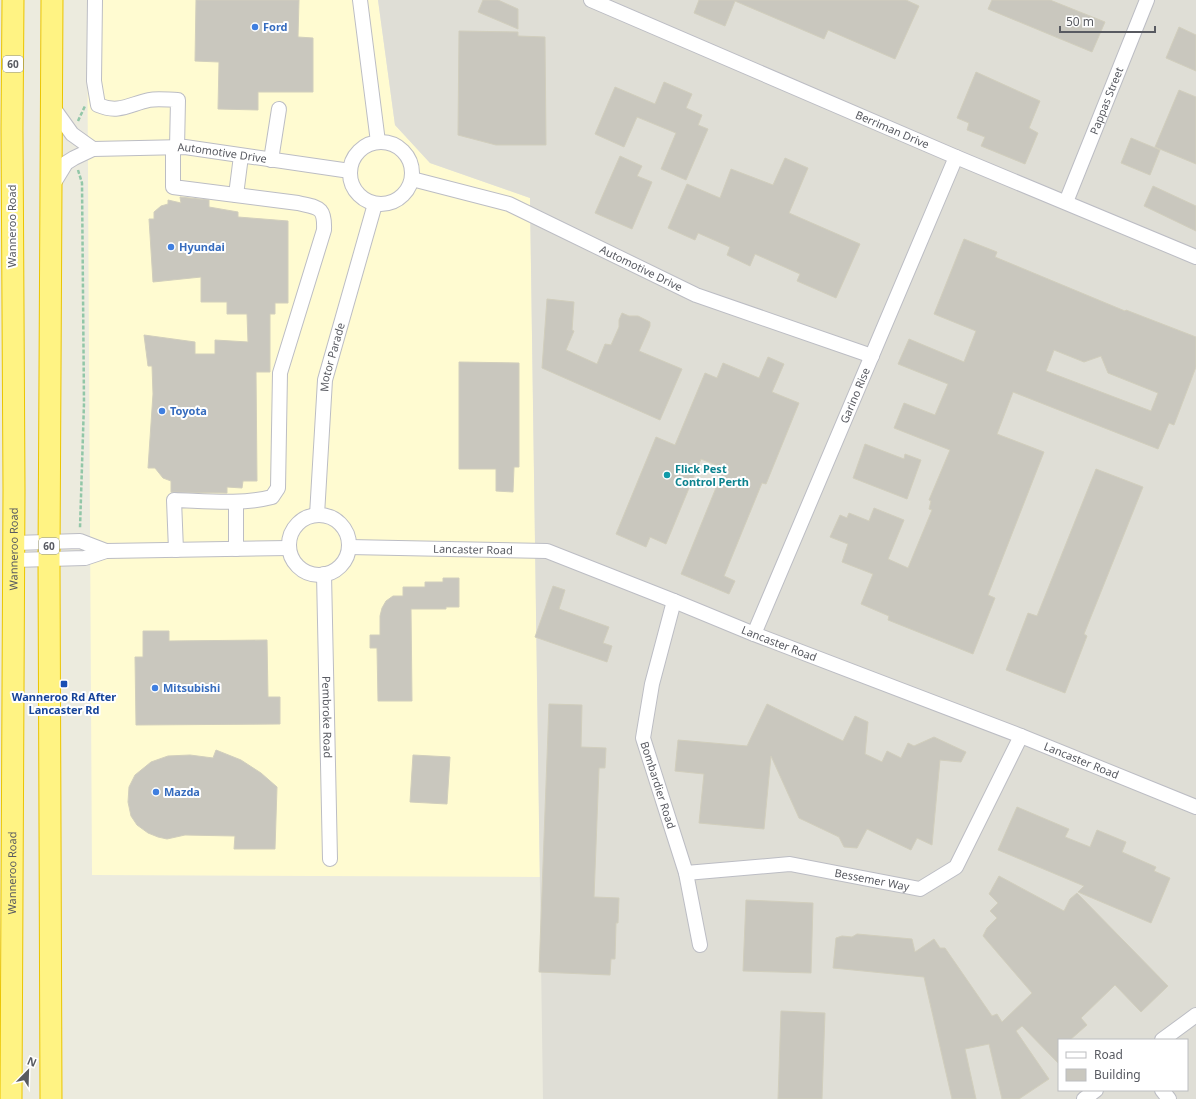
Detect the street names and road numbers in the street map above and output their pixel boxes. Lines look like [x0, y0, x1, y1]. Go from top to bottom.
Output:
road number: 60 [3, 56, 23, 72]
street label: Pappas Street [1086, 65, 1126, 137]
street label: Berriman Drive [853, 107, 932, 152]
street label: Automotive Drive [177, 139, 268, 166]
street label: Wanneroo Road [4, 185, 19, 267]
street label: Automotive Drive [597, 241, 685, 294]
street label: Motor Parade [316, 321, 348, 392]
street label: Garino Rise [836, 365, 873, 425]
street label: Wanneroo Road [6, 507, 21, 591]
road number: 60 [39, 538, 59, 554]
street label: Lancaster Road [433, 541, 513, 557]
street label: Lancaster Road [739, 622, 819, 664]
street label: Pembroke Road [319, 676, 336, 758]
street label: Lancaster Road [1042, 738, 1121, 782]
street label: Bombardier Road [638, 739, 679, 831]
street label: Wanneroo Road [4, 831, 19, 915]
street label: Bessemer Way [834, 865, 911, 894]

